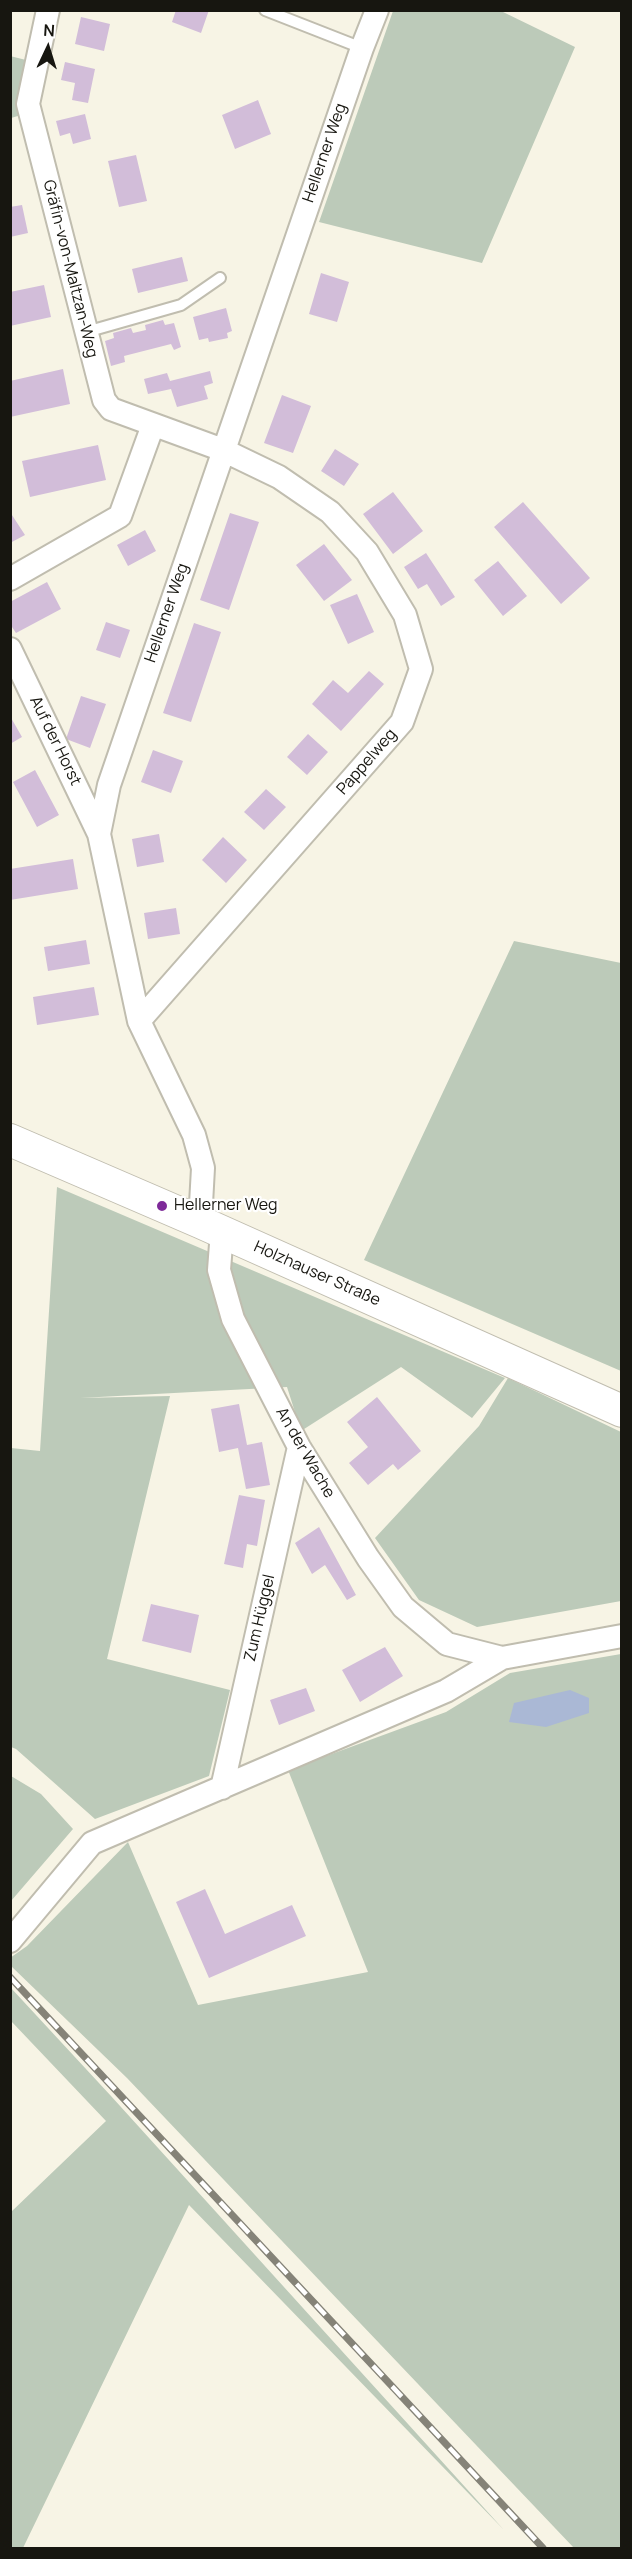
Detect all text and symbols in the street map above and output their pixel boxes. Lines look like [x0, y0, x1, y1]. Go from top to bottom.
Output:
north arrow [18, 18, 78, 78]
text: N [43, 19, 56, 41]
street label: Hellerner Weg [299, 101, 351, 205]
street label: Gräfin-von-Maltzan-Weg [39, 178, 101, 360]
street label: Hellerner Weg [141, 561, 193, 665]
street label: Auf der Horst [25, 693, 85, 789]
street label: Pappelweg [333, 725, 401, 799]
place label: Hellerner Weg [174, 1196, 277, 1216]
marker: Hellerner Weg [155, 1199, 169, 1213]
street label: Holzhauser Straße [251, 1237, 383, 1311]
street label: An der Wache [271, 1404, 339, 1502]
street label: Zum Hüggel [241, 1573, 279, 1663]

